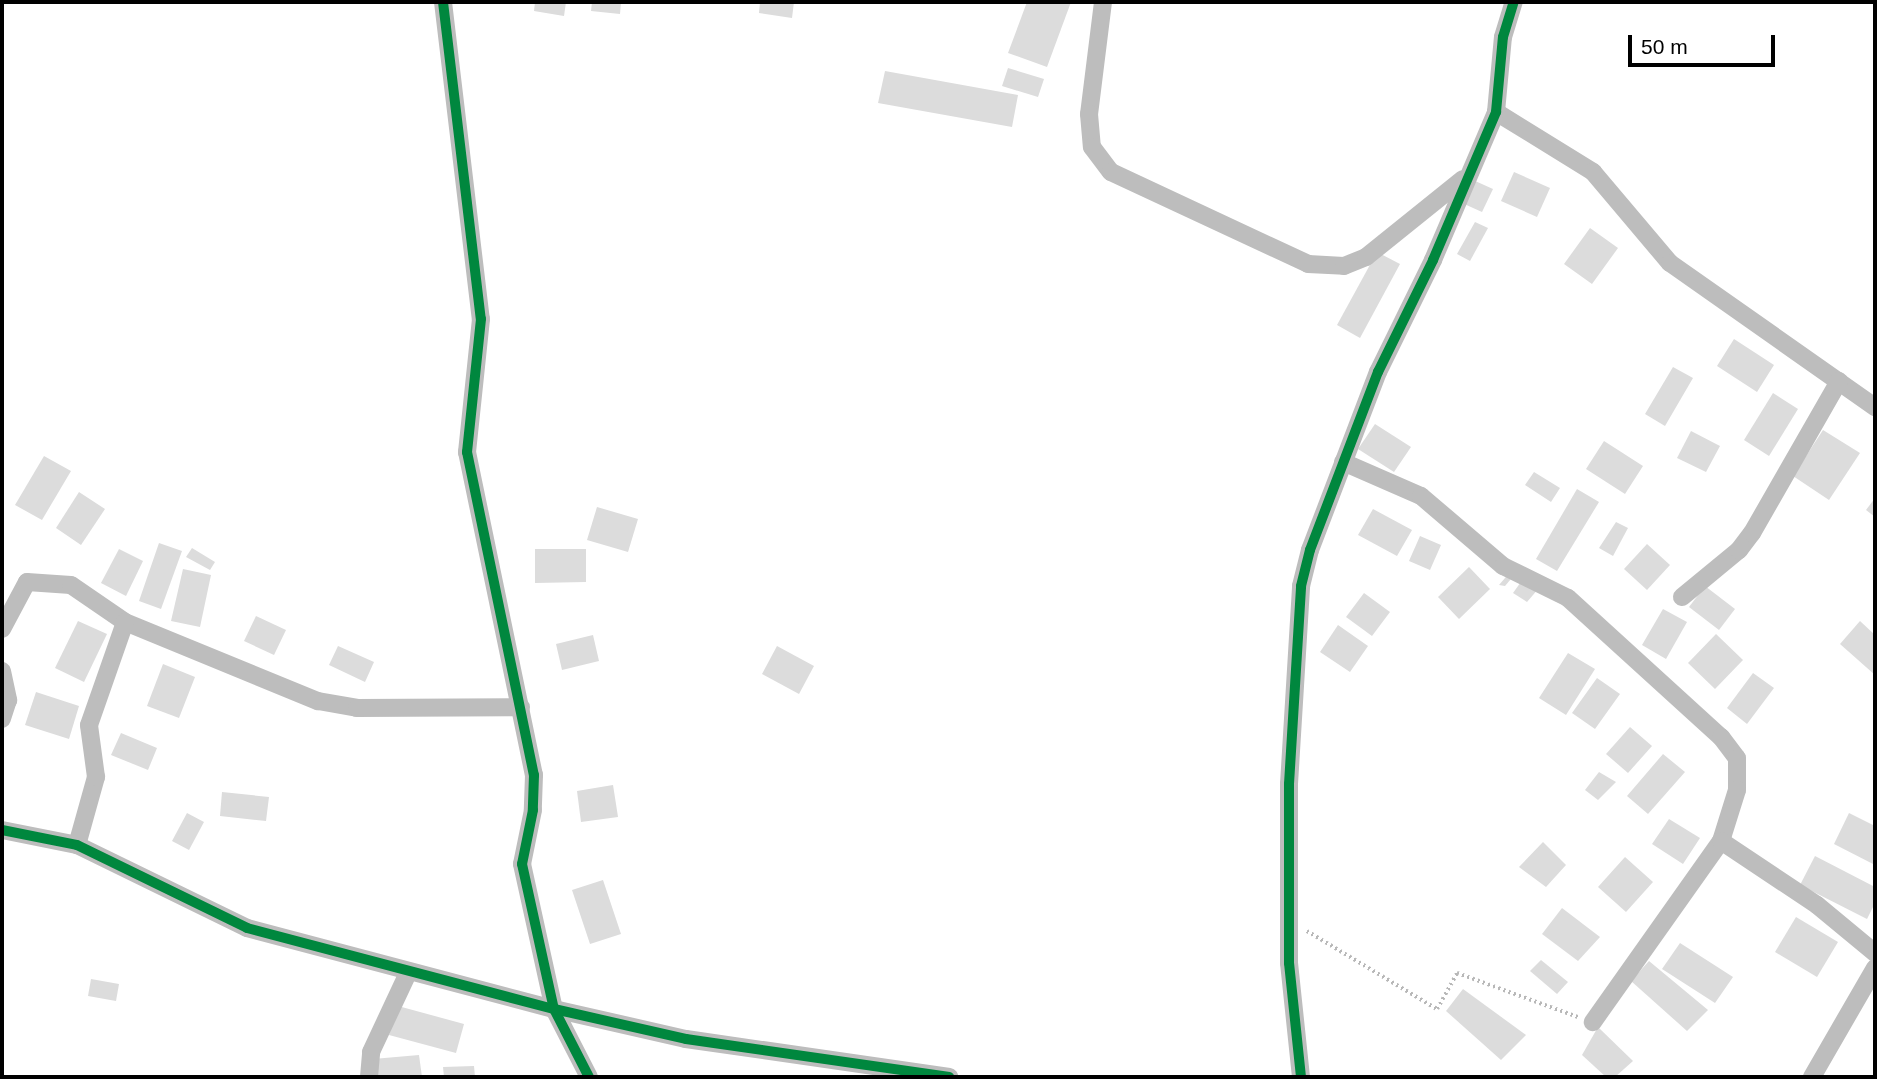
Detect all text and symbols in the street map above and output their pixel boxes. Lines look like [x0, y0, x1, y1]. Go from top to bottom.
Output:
scale bar [1632, 21, 1779, 65]
text: 50 m [1641, 35, 1688, 58]

